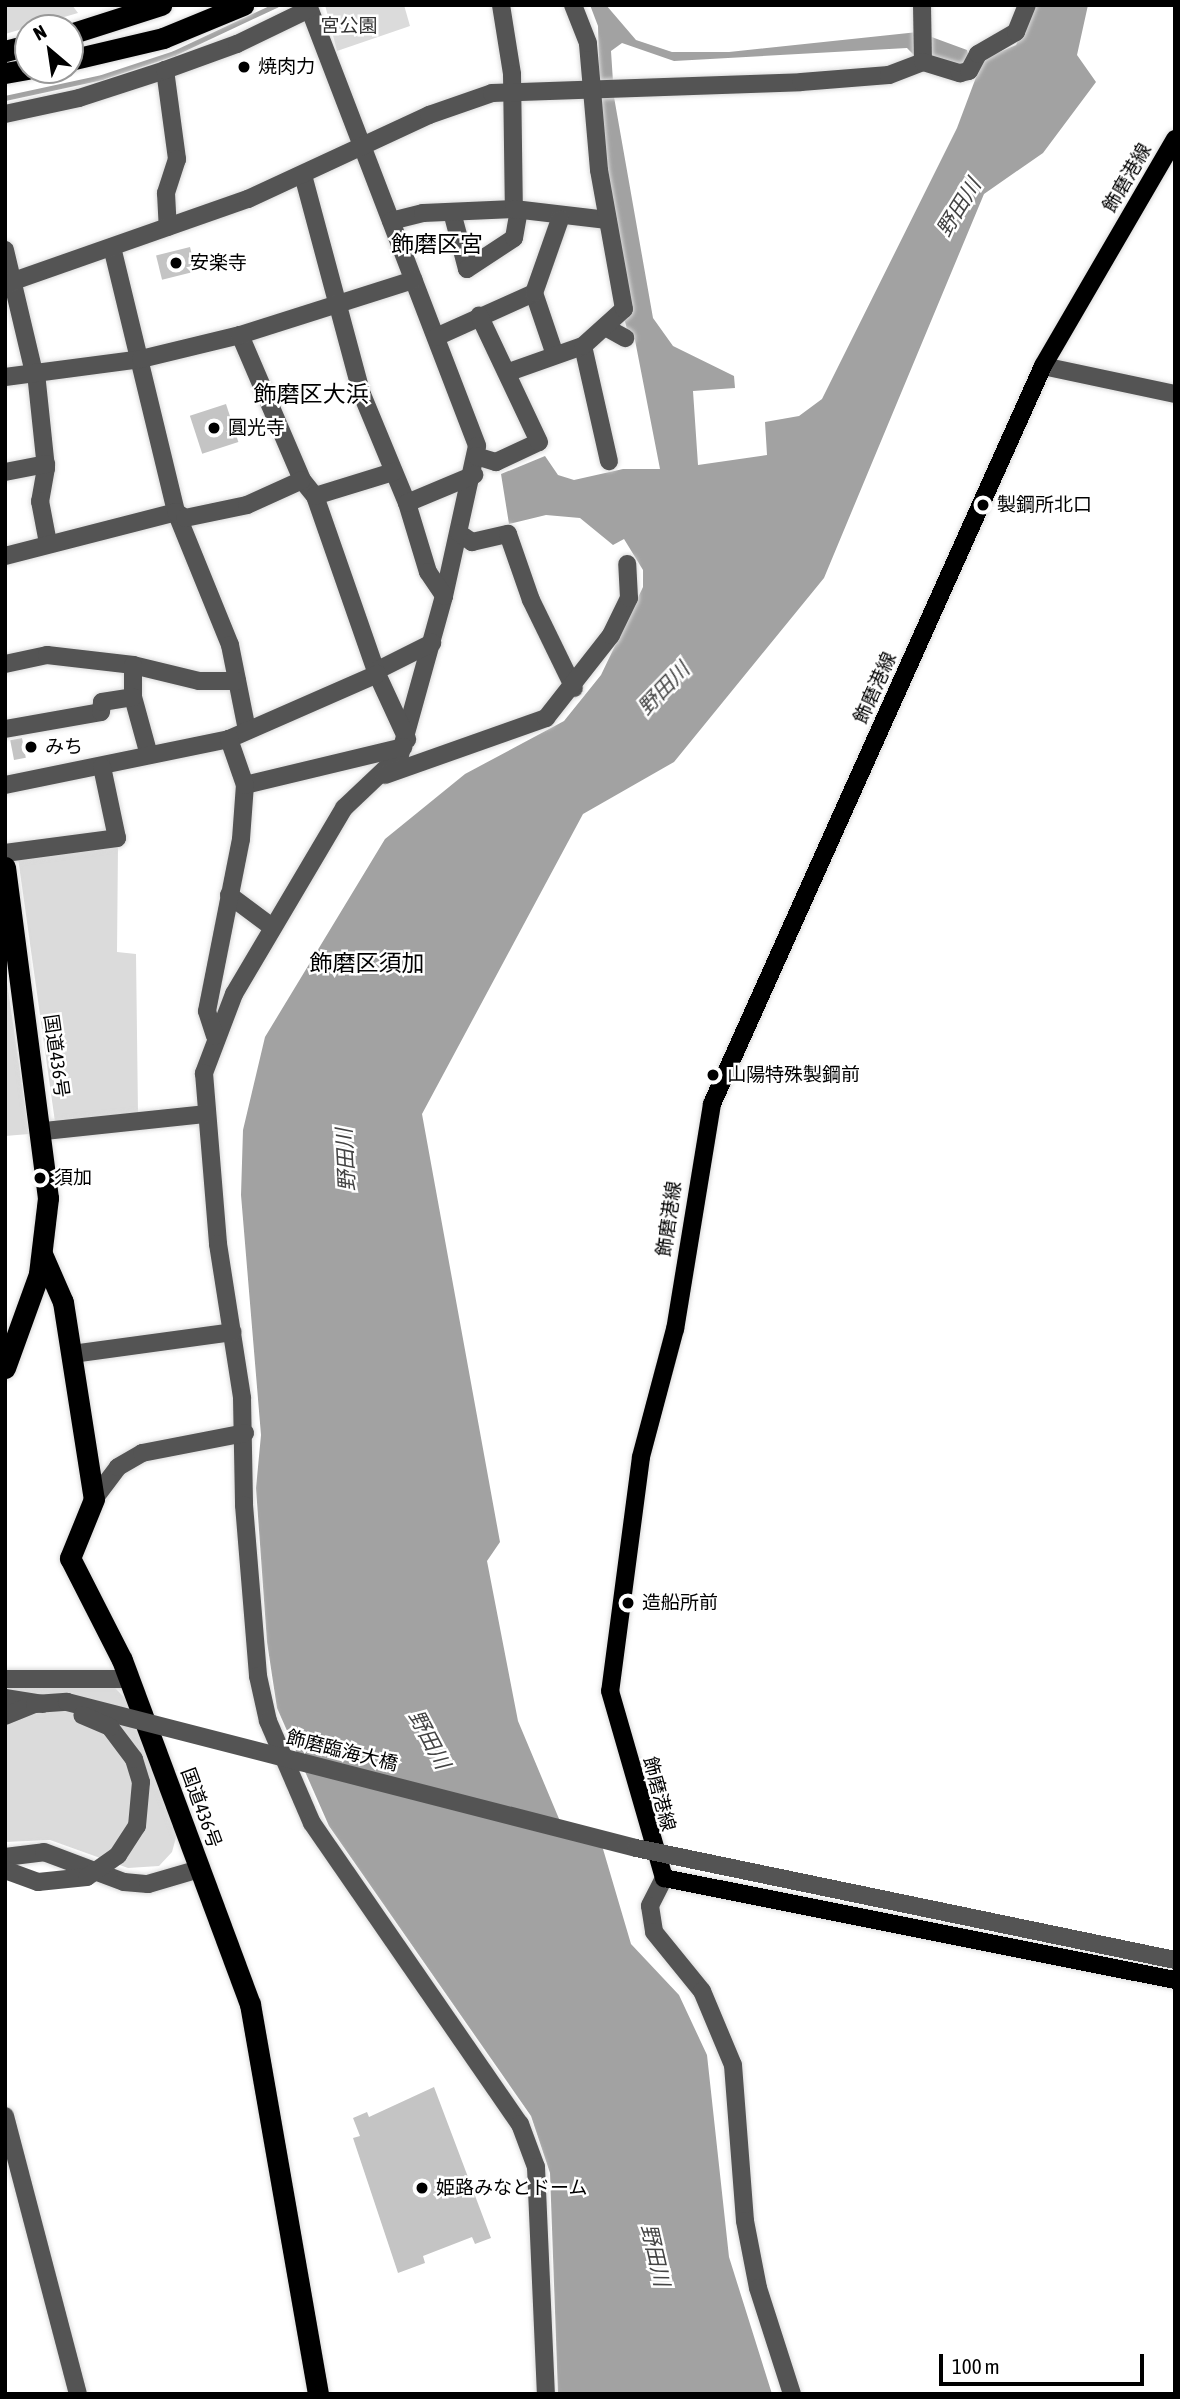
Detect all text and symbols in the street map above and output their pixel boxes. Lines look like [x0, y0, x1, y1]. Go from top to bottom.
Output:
north arrow [14, 14, 84, 84]
park label: 宮公園 [321, 15, 377, 37]
text: N [30, 20, 50, 45]
place label: 焼肉力 [258, 56, 315, 78]
marker: 焼肉力 [236, 59, 252, 75]
street label: 飾磨港線 [1098, 139, 1156, 217]
water label: 野田川 [931, 174, 985, 240]
district label: 飾磨区宮 [391, 230, 483, 258]
place label: 安楽寺 [190, 252, 247, 274]
marker: 安楽寺 [168, 255, 184, 271]
district label: 飾磨区大浜 [254, 380, 368, 408]
place label: 圓光寺 [228, 417, 285, 439]
marker: 圓光寺 [206, 420, 222, 436]
place label: 製鋼所北口 [997, 494, 1092, 516]
marker: 製鋼所北口 [975, 497, 991, 513]
street label: 飾磨港線 [849, 649, 901, 727]
water label: 野田川 [632, 657, 694, 719]
place label: みち [45, 736, 83, 758]
marker: みち [23, 739, 39, 755]
district label: 飾磨区須加 [310, 949, 424, 977]
street label: 国道436号 [39, 1013, 73, 1099]
place label: 山陽特殊製鋼前 [727, 1064, 860, 1086]
marker: 山陽特殊製鋼前 [705, 1067, 721, 1083]
water label: 野田川 [331, 1128, 359, 1192]
place label: 須加 [54, 1167, 92, 1189]
marker: 須加 [32, 1170, 48, 1186]
street label: 飾磨港線 [652, 1180, 686, 1258]
place label: 造船所前 [642, 1592, 718, 1614]
marker: 造船所前 [620, 1595, 636, 1611]
water label: 野田川 [404, 1705, 456, 1773]
street label: 飾磨臨海大橋 [284, 1726, 400, 1776]
street label: 飾磨港線 [638, 1754, 680, 1834]
street label: 国道436号 [176, 1765, 226, 1851]
place label: 姫路みなとドーム [436, 2177, 588, 2199]
marker: 姫路みなとドーム [414, 2180, 430, 2196]
water label: 野田川 [637, 2221, 675, 2289]
scale bar [942, 2340, 1147, 2384]
text: 100 m [952, 2354, 1000, 2378]

